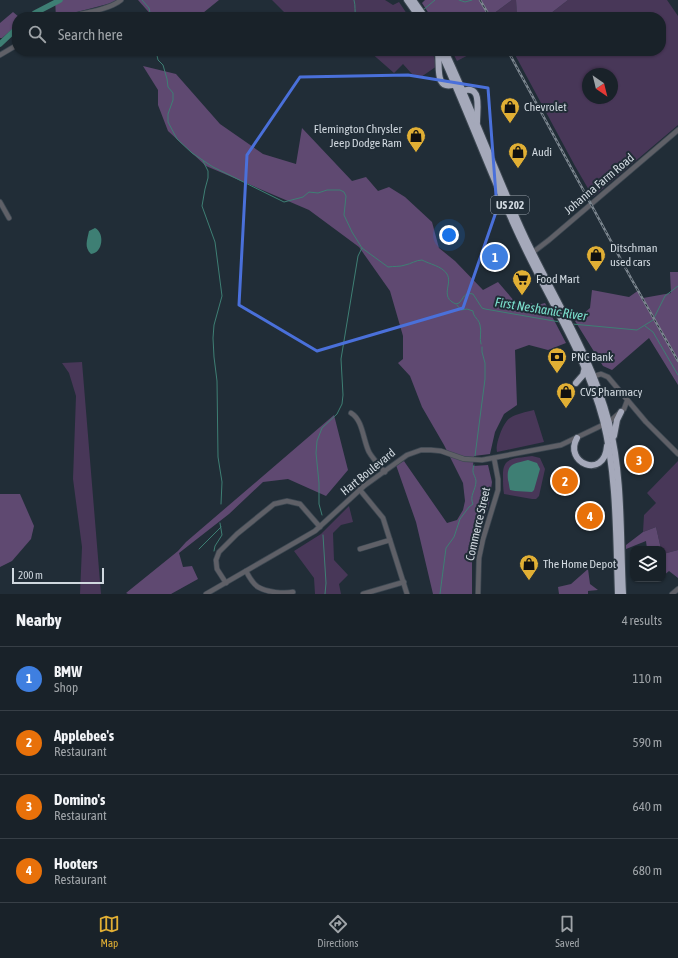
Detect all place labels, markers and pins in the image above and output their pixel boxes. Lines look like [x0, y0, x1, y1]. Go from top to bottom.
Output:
shop icon: Chevrolet [499, 96, 521, 124]
place label: Chevrolet [524, 100, 567, 114]
place label: Flemington Chrysler Jeep Dodge Ram [314, 122, 402, 150]
shop icon: Flemington Chrysler Jeep Dodge Ram [405, 125, 427, 153]
shop icon: Audi [507, 141, 529, 169]
place label: Audi [532, 145, 552, 159]
place label: Ditschman used cars [610, 241, 657, 269]
pin: 1 [482, 242, 508, 272]
shop icon: Ditschman used cars [585, 244, 607, 272]
supermarket icon: Food Mart [511, 268, 533, 296]
place label: Food Mart [536, 272, 580, 286]
bank icon: PNC Bank [546, 346, 568, 374]
place label: PNC Bank [571, 350, 614, 364]
shop icon: CVS Pharmacy [555, 381, 577, 409]
place label: CVS Pharmacy [580, 385, 642, 399]
pin: 3 [626, 445, 652, 475]
pin: 2 [552, 466, 578, 496]
pin: 4 [577, 501, 603, 531]
shop icon: The Home Depot [518, 553, 540, 581]
place label: The Home Depot [543, 557, 617, 571]

